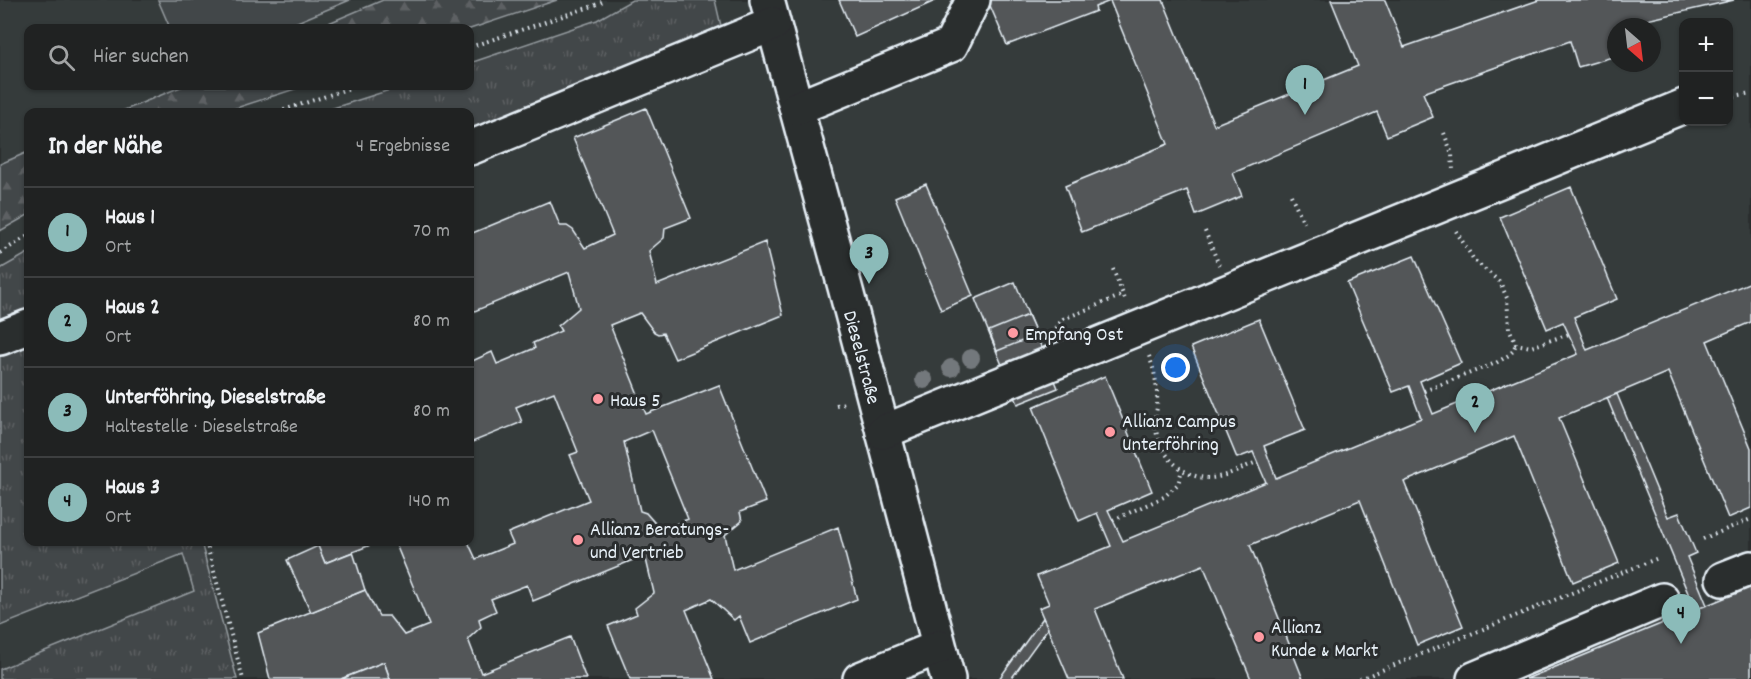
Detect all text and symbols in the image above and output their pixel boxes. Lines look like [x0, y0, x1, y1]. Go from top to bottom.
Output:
north arrow [1607, 18, 1661, 72]
map controls [1679, 18, 1733, 126]
button: + [1679, 18, 1733, 72]
search box [24, 24, 474, 90]
icon: search [45, 41, 78, 74]
text: Hier suchen [93, 42, 189, 73]
pin: 1 [1286, 66, 1324, 115]
button: − [1679, 72, 1733, 126]
text: In der Nähe [48, 129, 162, 166]
text: 4 Ergebnisse [356, 133, 450, 161]
text: Haus 1 [105, 203, 155, 234]
text: 1 [65, 218, 70, 246]
text: 70 m [413, 218, 450, 246]
text: Ort [105, 234, 131, 262]
pin: 3 [850, 234, 888, 284]
text: Haus 2 [105, 293, 160, 324]
text: 2 [63, 308, 72, 336]
text: 80 m [413, 308, 450, 336]
street label: Dieselstraße [834, 308, 886, 408]
place label: Empfang Ost [1025, 322, 1123, 350]
text: Ort [105, 324, 131, 352]
marker: Empfang Ost [1006, 326, 1020, 340]
your location [1161, 353, 1190, 382]
text: Unterföhring, Dieselstraße [105, 383, 326, 414]
pin: 2 [1456, 384, 1494, 433]
place label: Haus 5 [610, 388, 661, 416]
marker: Haus 5 [591, 392, 605, 406]
text: 3 [63, 398, 72, 426]
text: 80 m [413, 398, 450, 426]
place label: Allianz Campus Unterföhring [1122, 409, 1236, 460]
text: Haltestelle · Dieselstraße [105, 414, 298, 442]
marker: Allianz Campus Unterföhring [1103, 425, 1117, 439]
text: Haus 3 [105, 473, 160, 504]
text: 4 [63, 488, 72, 516]
text: 140 m [408, 488, 450, 516]
text: Ort [105, 504, 131, 532]
place label: Allianz Beratungs- und Vertrieb [590, 517, 729, 568]
marker: Allianz Beratungs- und Vertrieb [571, 533, 585, 547]
pin: 4 [1662, 594, 1700, 644]
place label: Allianz Kunde & Markt [1271, 615, 1378, 666]
marker: Allianz Kunde & Markt [1252, 630, 1266, 644]

